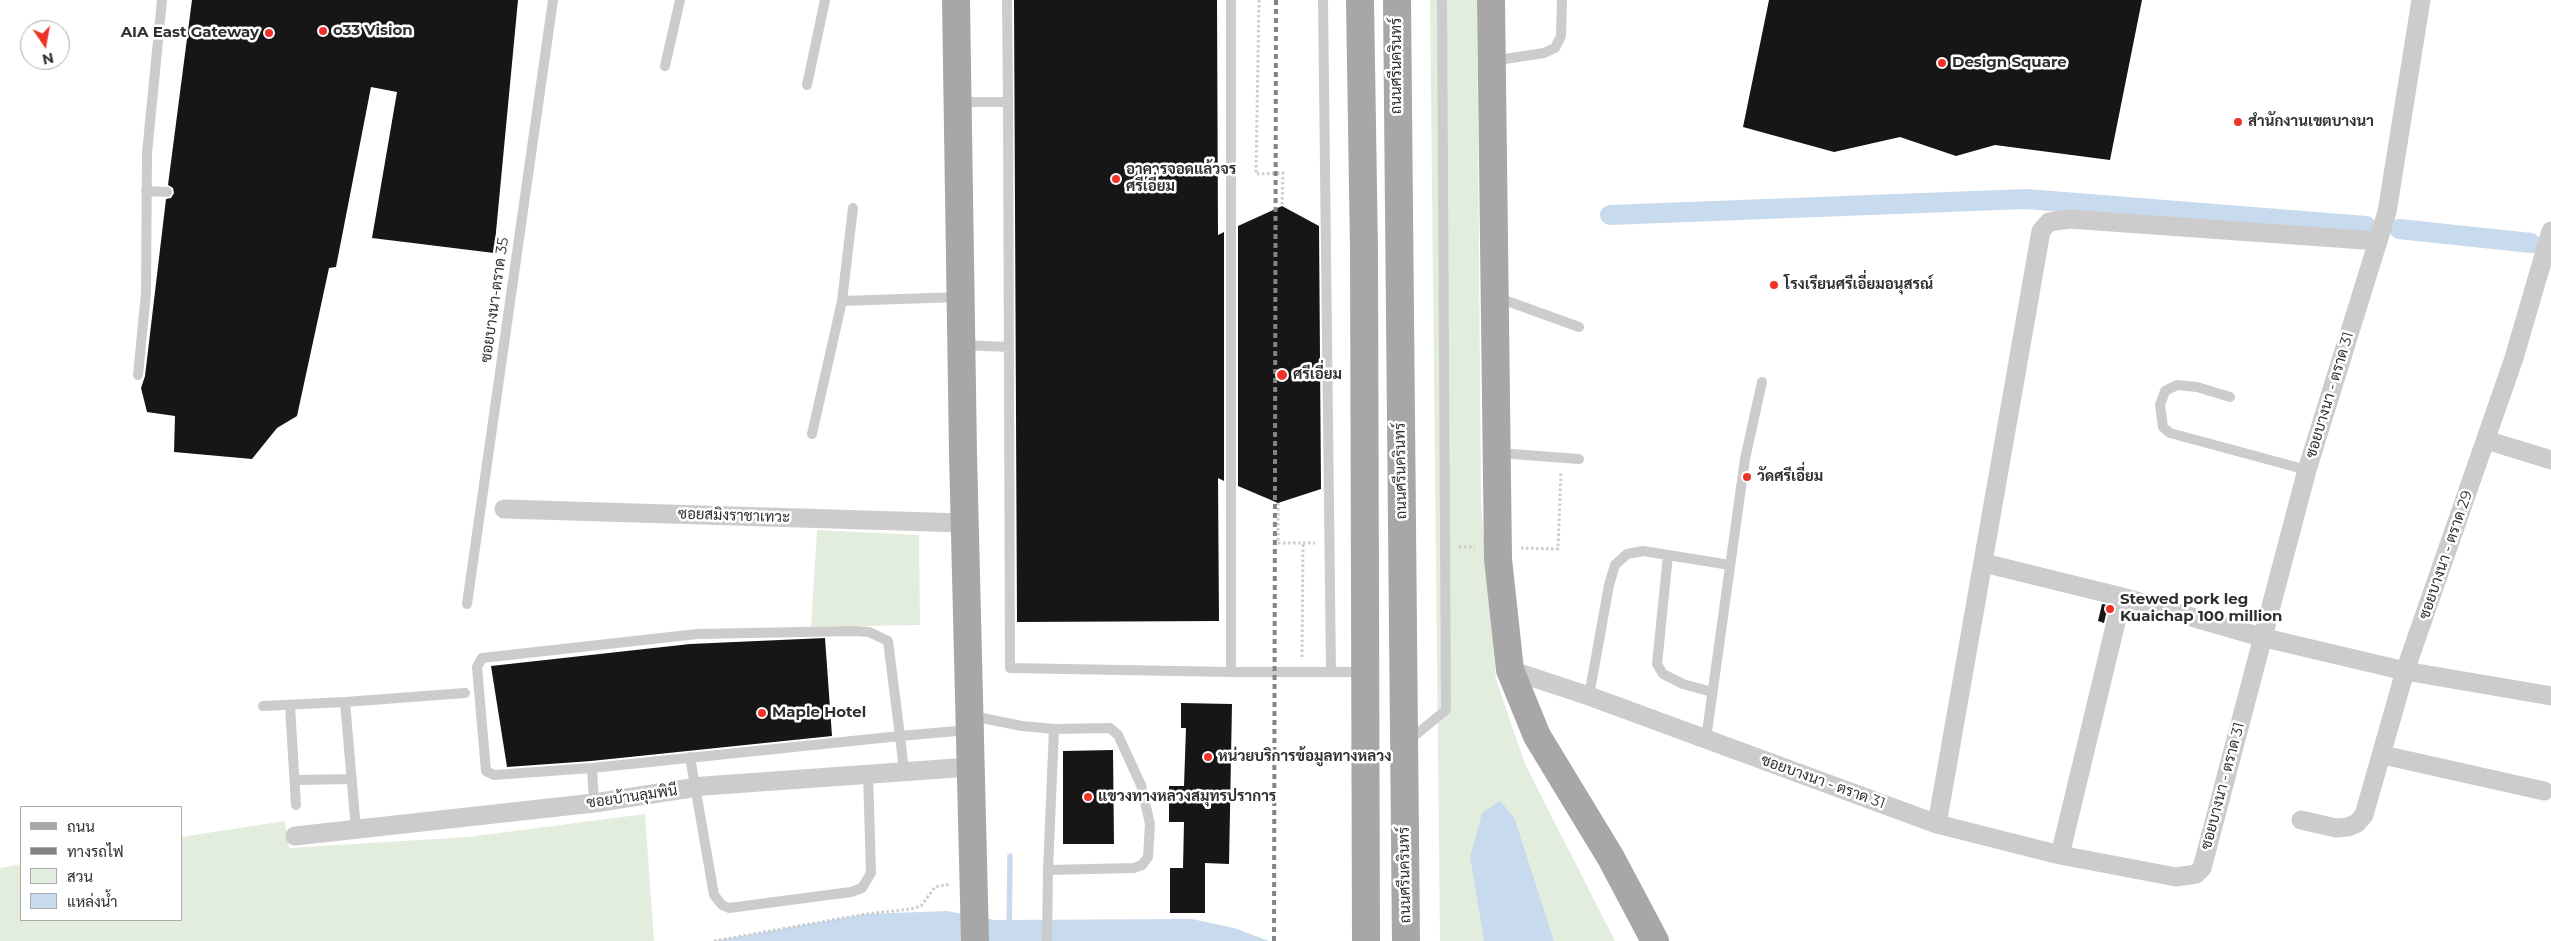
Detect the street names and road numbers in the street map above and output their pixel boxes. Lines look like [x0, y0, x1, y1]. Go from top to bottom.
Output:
street label: ถนนศรีนครินทร์ [1388, 18, 1406, 114]
street label: ซอยบางนา-ตราด 35 [477, 236, 513, 364]
street label: ซอยบางนา - ตราด 31 [2302, 330, 2358, 460]
street label: ถนนศรีนครินทร์ [1391, 423, 1411, 519]
street label: ซอยบางนา - ตราด 29 [2416, 488, 2476, 622]
street label: ซอยสมิงราชาเทวะ [678, 505, 790, 527]
street label: ซอยบางนา - ตราด 31 [2197, 720, 2249, 852]
street label: ซอยบางนา - ตราด 31 [1758, 751, 1888, 813]
street label: ซอยบ้านลุมพินี [585, 782, 679, 812]
street label: ถนนศรีนครินทร์ [1395, 827, 1415, 923]

